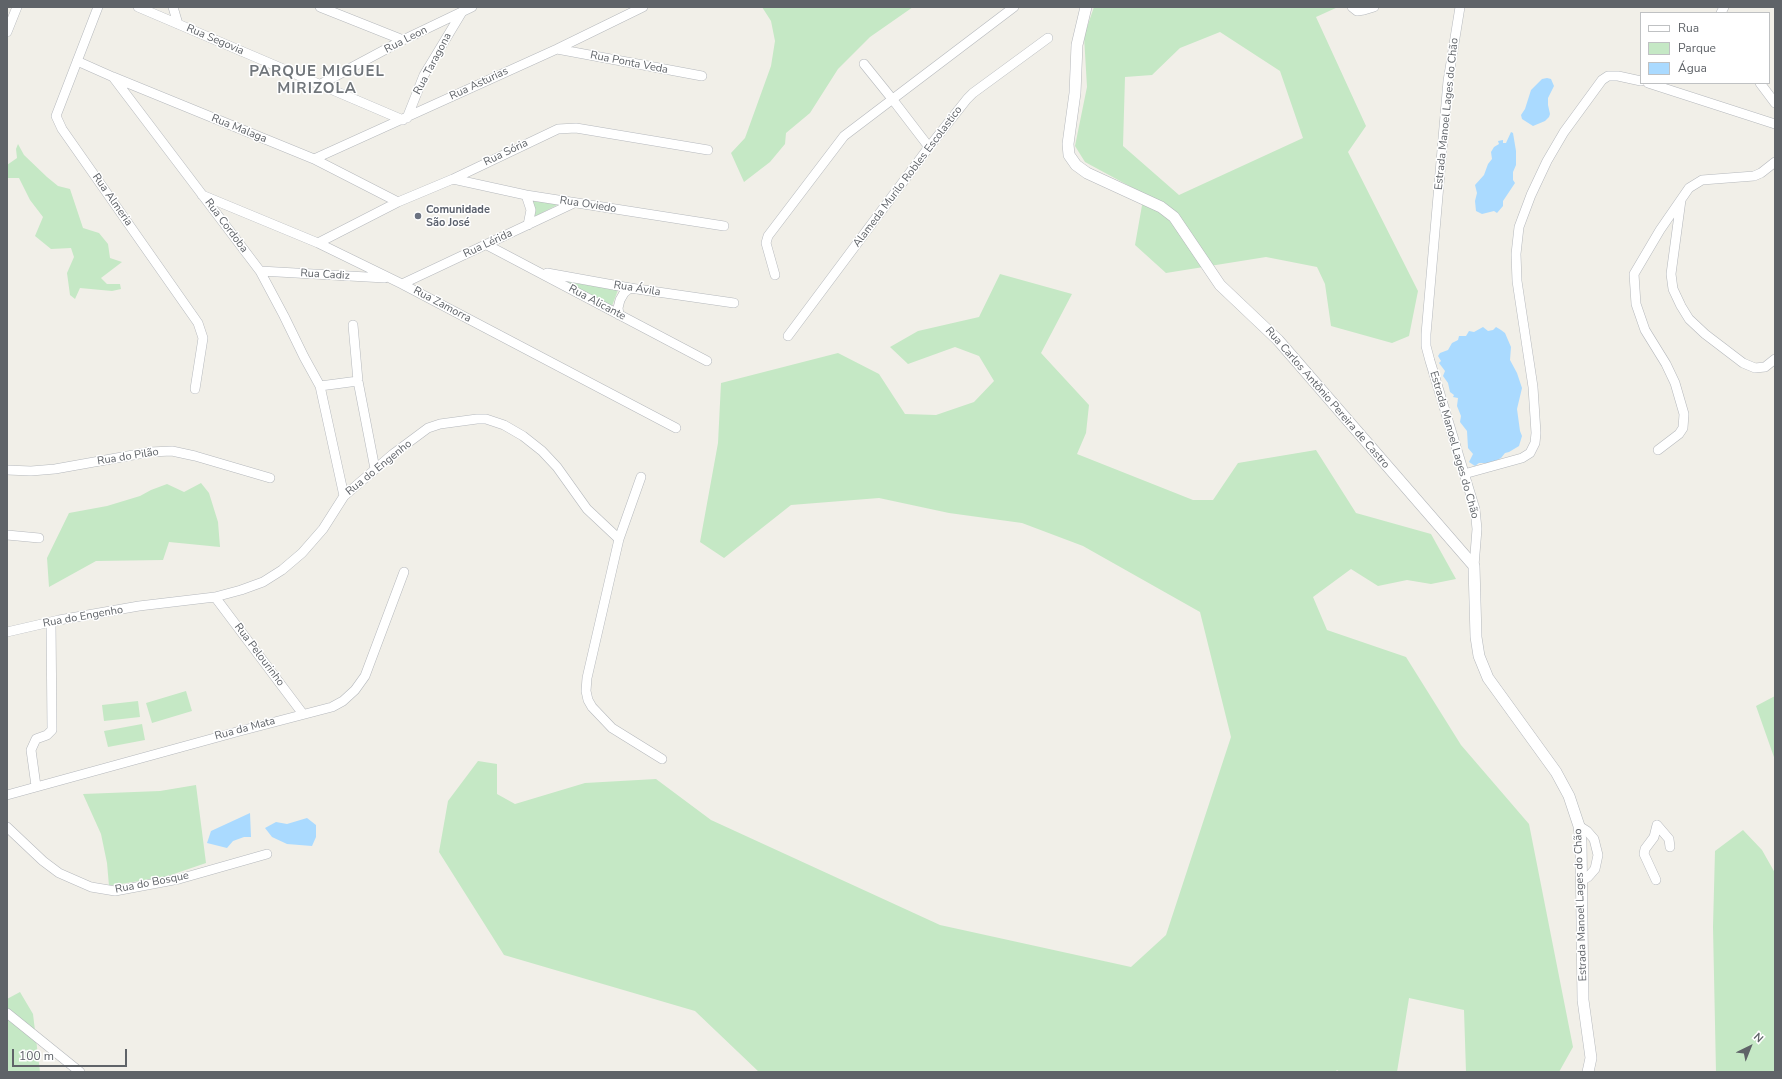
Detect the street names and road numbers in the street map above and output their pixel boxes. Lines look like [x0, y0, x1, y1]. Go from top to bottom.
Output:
street label: Rua Segovia [184, 22, 246, 58]
street label: Rua Leon [382, 24, 430, 56]
street label: Rua Taragona [411, 31, 455, 97]
street label: Estrada Manoel Lages do Chão [1432, 37, 1462, 191]
street label: Rua Ponta Veda [589, 49, 669, 77]
street label: Rua Asturias [448, 65, 510, 103]
street label: Alameda Murilo Robles Escolastico [851, 104, 965, 250]
street label: Rua Malaga [209, 112, 269, 146]
street label: Rua Sória [482, 137, 530, 169]
street label: Rua Almeria [89, 171, 135, 229]
street label: Rua Oviedo [559, 194, 617, 216]
street label: Rua Cordoba [201, 196, 251, 256]
street label: Rua Lérida [461, 227, 515, 261]
street label: Rua Cadiz [300, 267, 350, 283]
street label: Rua Ávila [613, 279, 661, 299]
street label: Rua Alicante [566, 282, 628, 324]
street label: Rua Zamorra [411, 284, 473, 326]
street label: Rua Carlos Antônio Pereira de Castro [1262, 325, 1392, 471]
street label: Estrada Manoel Lages do Chão [1427, 370, 1481, 520]
street label: Rua do Engenho [343, 437, 415, 499]
street label: Rua do Pilão [96, 446, 160, 468]
street label: Rua do Engenho [42, 603, 124, 631]
street label: Rua Pelourinho [231, 621, 287, 689]
street label: Rua da Mata [213, 715, 277, 743]
street label: Estrada Manoel Lages do Chão [1572, 828, 1590, 982]
street label: Rua do Bosque [114, 869, 190, 897]

